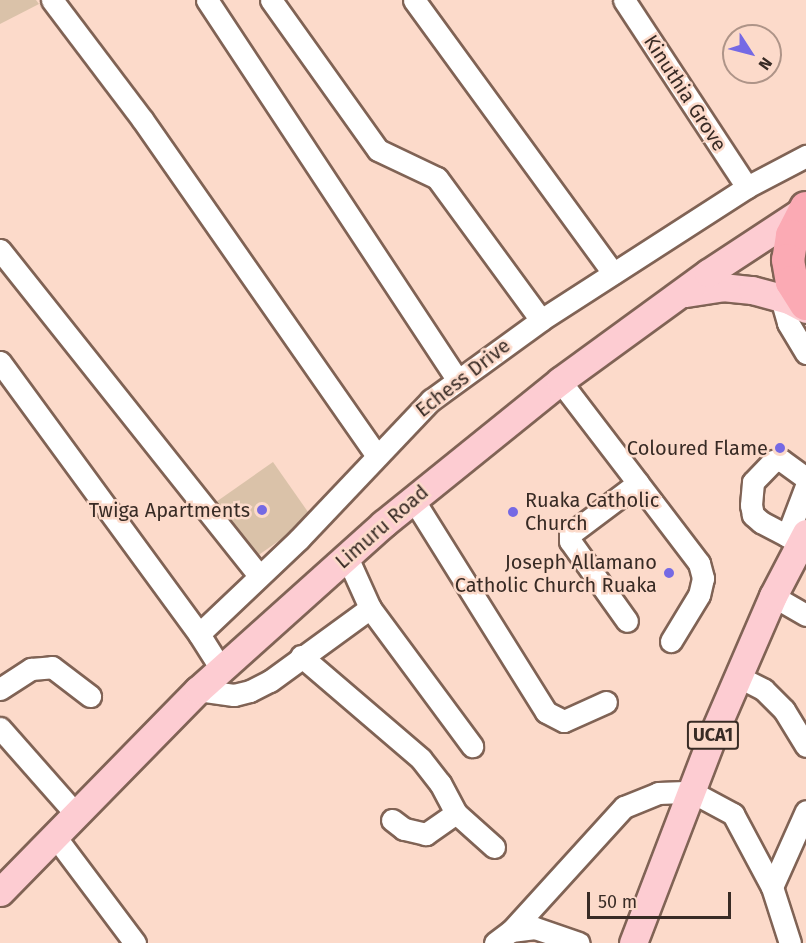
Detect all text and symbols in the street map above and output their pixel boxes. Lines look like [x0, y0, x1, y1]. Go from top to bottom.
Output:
north arrow [722, 24, 782, 84]
street label: Kinuthia Grove [639, 30, 731, 156]
text: N [755, 54, 776, 74]
street label: Echess Drive [411, 334, 515, 422]
place label: Coloured Flame [627, 436, 768, 460]
marker: Coloured Flame [773, 441, 787, 455]
street label: Limuru Road [331, 480, 433, 574]
place label: Ruaka Catholic Church [525, 488, 659, 535]
place label: Twiga Apartments [89, 498, 250, 522]
marker: Twiga Apartments [255, 503, 269, 517]
marker: Ruaka Catholic Church [506, 505, 520, 519]
place label: Joseph Allamano Catholic Church Ruaka [455, 550, 657, 597]
marker: Joseph Allamano Catholic Church Ruaka [662, 566, 676, 580]
road number: UCA1 [686, 720, 740, 750]
scale bar [590, 880, 734, 918]
text: 50 m [598, 891, 637, 913]

